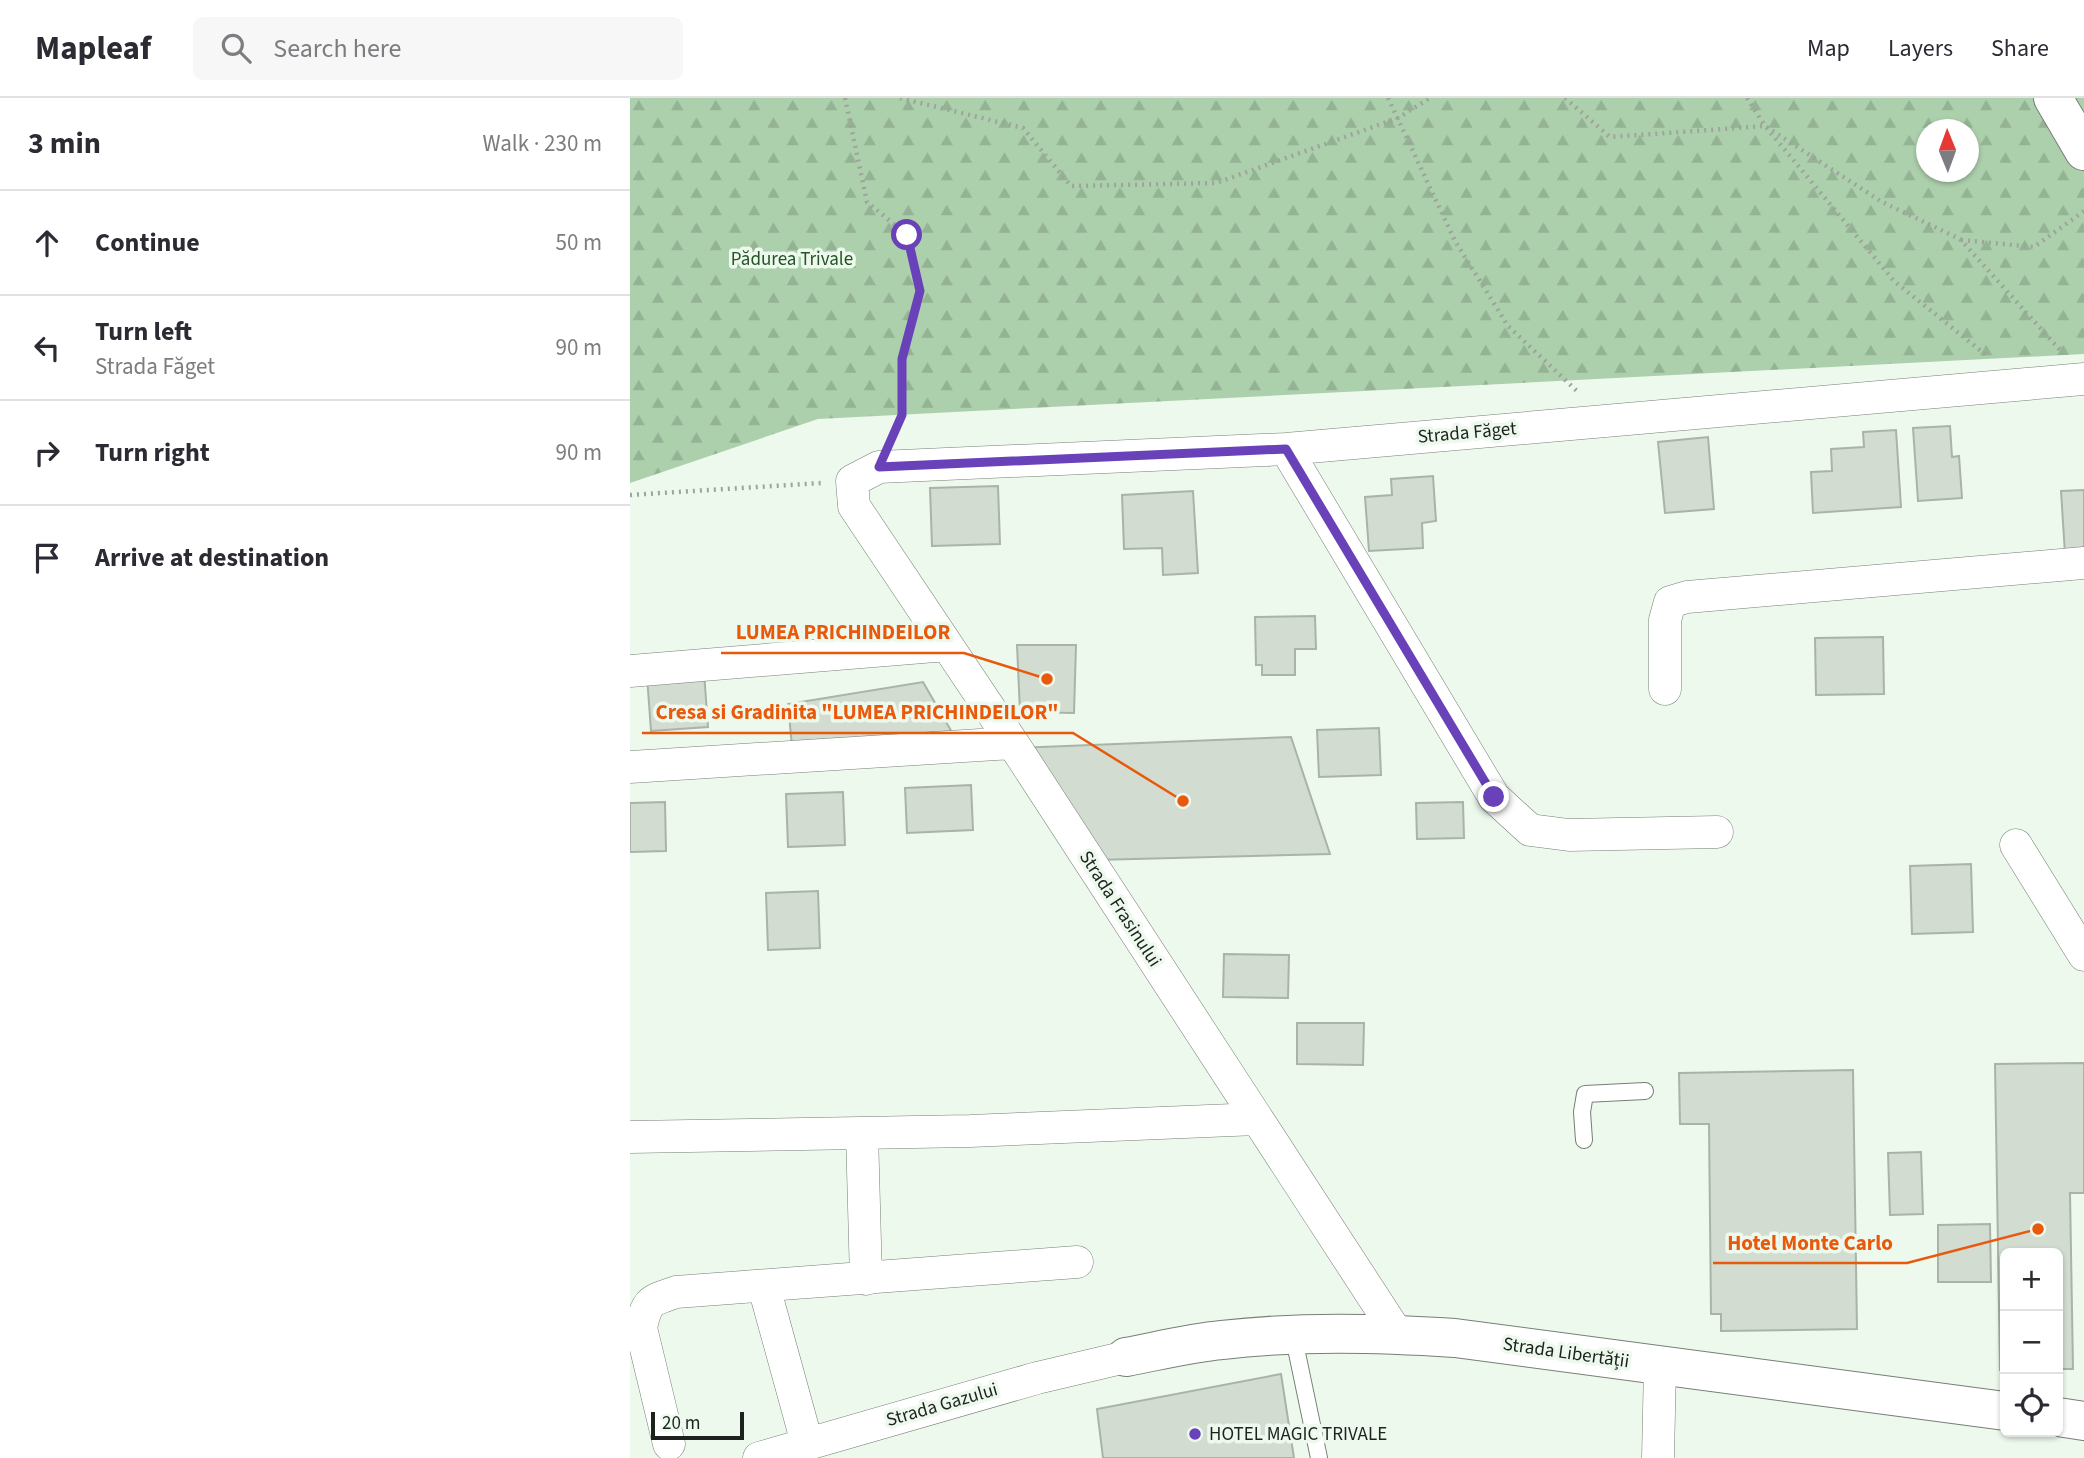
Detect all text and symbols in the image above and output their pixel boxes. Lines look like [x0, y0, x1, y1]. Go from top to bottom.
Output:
search box [193, 17, 683, 80]
text: Mapleaf [35, 25, 151, 72]
icon: search [217, 29, 255, 67]
text: Search here [273, 30, 401, 67]
text: Map [1807, 31, 1850, 66]
text: Layers [1888, 31, 1953, 66]
text: Share [1991, 31, 2049, 66]
north arrow [1916, 119, 1979, 182]
text: 3 min [28, 122, 101, 165]
text: Walk · 230 m [483, 127, 602, 160]
route start [891, 219, 922, 250]
icon: ahead [28, 224, 66, 262]
text: Continue [95, 224, 200, 261]
text: 50 m [555, 226, 602, 259]
park label: Pădurea Trivale [731, 246, 853, 273]
text: Turn left [95, 313, 192, 350]
icon: left [28, 329, 66, 367]
text: 90 m [555, 331, 602, 364]
text: Strada Făget [95, 350, 215, 383]
street label: Strada Făget [1416, 415, 1518, 451]
icon: right [28, 434, 66, 472]
text: Turn right [95, 434, 210, 471]
text: 90 m [555, 436, 602, 469]
icon: arrive [28, 539, 66, 577]
text: Arrive at destination [95, 539, 329, 576]
callout: LUMEA PRICHINDEILOR [721, 611, 964, 653]
text: LUMEA PRICHINDEILOR [736, 617, 950, 647]
callout: Cresa si Gradinita "LUMEA PRICHINDEILOR" [642, 691, 1073, 733]
text: Cresa si Gradinita "LUMEA PRICHINDEILOR" [655, 697, 1059, 727]
route end [1478, 781, 1509, 812]
street label: Strada Frasinului [1072, 846, 1168, 972]
callout: Hotel Monte Carlo [1713, 1221, 1907, 1263]
text: Hotel Monte Carlo [1727, 1228, 1893, 1258]
map controls [2000, 1248, 2063, 1437]
button: + [2000, 1248, 2063, 1311]
button: − [2000, 1311, 2063, 1374]
street label: Strada Libertății [1501, 1331, 1631, 1375]
button: locate [2000, 1374, 2063, 1437]
street label: Strada Gazului [883, 1376, 1001, 1434]
scale bar [651, 1409, 744, 1441]
text: 20 m [662, 1410, 700, 1437]
place label: HOTEL MAGIC TRIVALE [1209, 1421, 1387, 1448]
marker: HOTEL MAGIC TRIVALE [1187, 1426, 1203, 1442]

